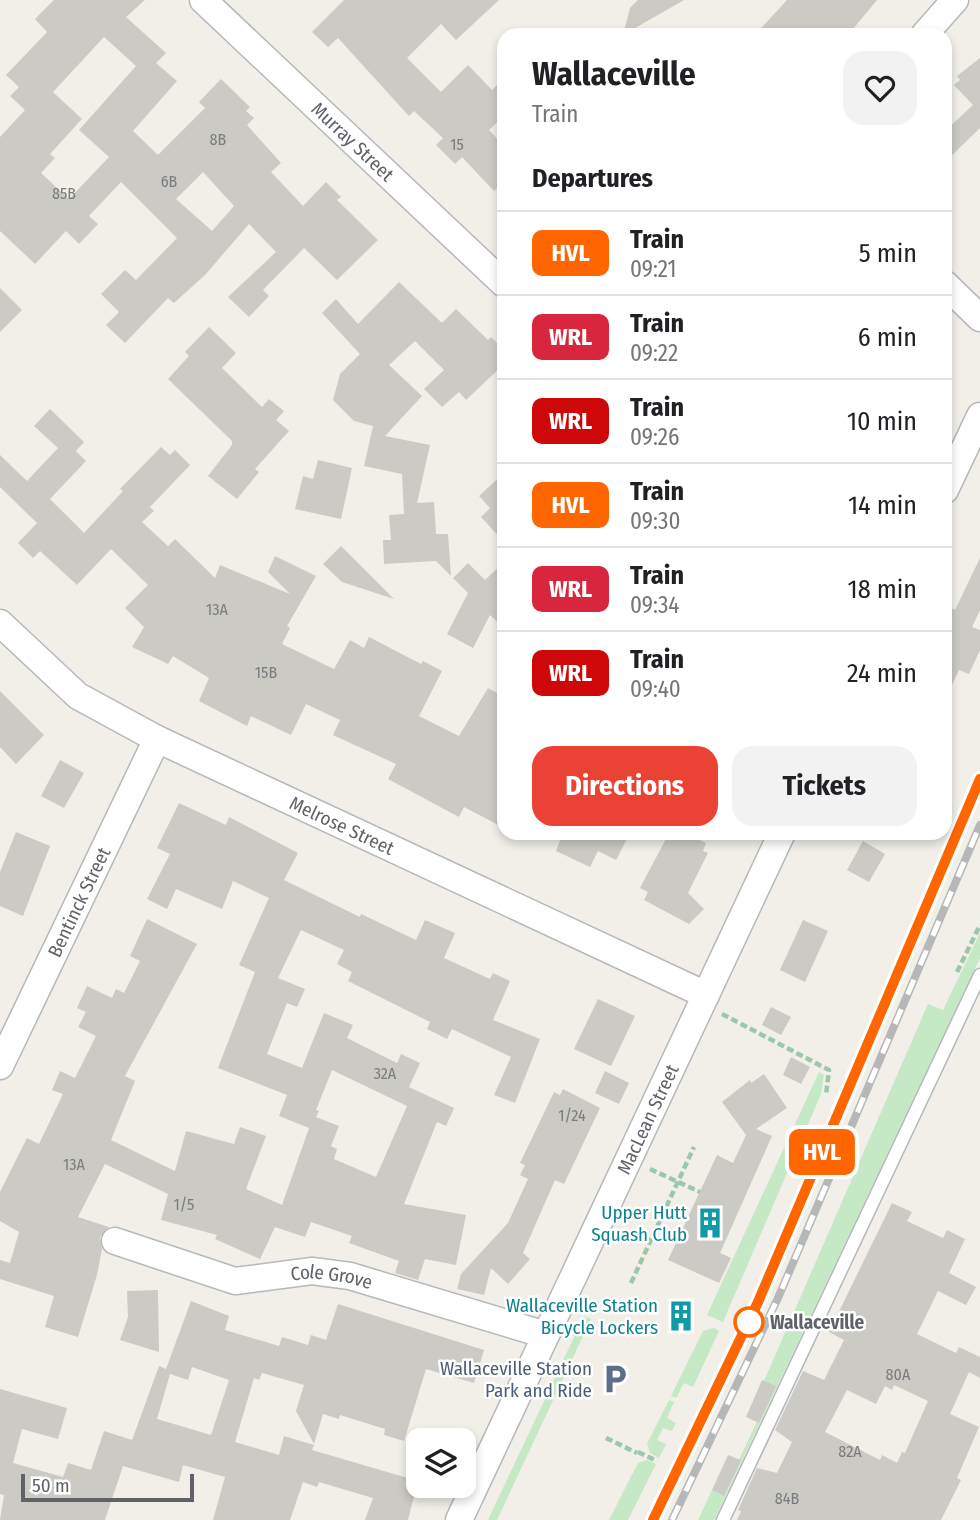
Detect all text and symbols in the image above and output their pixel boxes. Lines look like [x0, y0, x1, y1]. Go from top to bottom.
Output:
button: heart [843, 51, 917, 125]
text: Wallaceville [532, 54, 696, 94]
street label: Murray Street [306, 97, 399, 187]
text: Train [532, 100, 578, 128]
house number: 8B [210, 130, 227, 149]
house number: 15 [450, 135, 464, 154]
text: Departures [532, 163, 653, 194]
house number: 6B [161, 172, 178, 191]
house number: 85B [52, 184, 76, 203]
text: Train [630, 224, 684, 255]
text: 5 min [859, 238, 917, 269]
text: HVL [551, 239, 590, 267]
text: 09:21 [630, 255, 676, 283]
text: Train [630, 308, 684, 339]
text: 6 min [858, 322, 917, 353]
text: WRL [549, 323, 592, 351]
text: 09:22 [630, 339, 678, 367]
text: Train [630, 392, 684, 423]
text: 10 min [847, 406, 917, 437]
text: WRL [549, 407, 592, 435]
text: 09:26 [630, 423, 679, 451]
text: Train [630, 476, 684, 507]
text: 14 min [848, 490, 917, 521]
text: HVL [551, 491, 590, 519]
text: 09:30 [630, 507, 680, 535]
text: Train [630, 560, 684, 591]
text: 18 min [848, 574, 917, 605]
text: WRL [549, 575, 592, 603]
text: 09:34 [630, 591, 679, 619]
house number: 13A [206, 600, 229, 619]
text: Train [630, 644, 684, 675]
text: 24 min [847, 658, 917, 689]
text: WRL [549, 659, 592, 687]
house number: 15B [255, 663, 277, 682]
text: 09:40 [630, 675, 681, 703]
button: Directions [532, 746, 718, 826]
button: Tickets [732, 746, 917, 826]
street label: Melrose Street [286, 792, 399, 860]
street label: Bentinck Street [43, 843, 116, 961]
street label: MacLean Street [612, 1060, 684, 1178]
house number: 32A [374, 1064, 397, 1083]
house number: 1/24 [558, 1106, 586, 1125]
line badge: HVL [782, 1129, 862, 1175]
text: HVL [803, 1138, 841, 1166]
house number: 13A [63, 1155, 86, 1174]
house number: 1/5 [174, 1195, 194, 1214]
place label: Upper Hutt Squash Club [591, 1201, 688, 1246]
building icon: Upper Hutt Squash Club [693, 1206, 727, 1240]
street label: Cole Grove [289, 1260, 375, 1294]
place label: Wallaceville Station Bicycle Lockers [506, 1294, 658, 1339]
building icon: Wallaceville Station Bicycle Lockers [664, 1299, 698, 1333]
marker: Wallaceville [734, 1307, 764, 1337]
place label: Wallaceville [770, 1311, 865, 1334]
place label: Wallaceville Station Park and Ride [440, 1357, 592, 1402]
parking icon: Wallaceville Station Park and Ride [598, 1362, 632, 1396]
house number: 80A [886, 1365, 911, 1384]
map controls [406, 1428, 476, 1498]
button: layers [406, 1428, 476, 1498]
house number: 82A [838, 1442, 862, 1461]
scale bar [21, 1471, 194, 1503]
text: 50 m [32, 1474, 70, 1497]
house number: 84B [775, 1489, 799, 1508]

